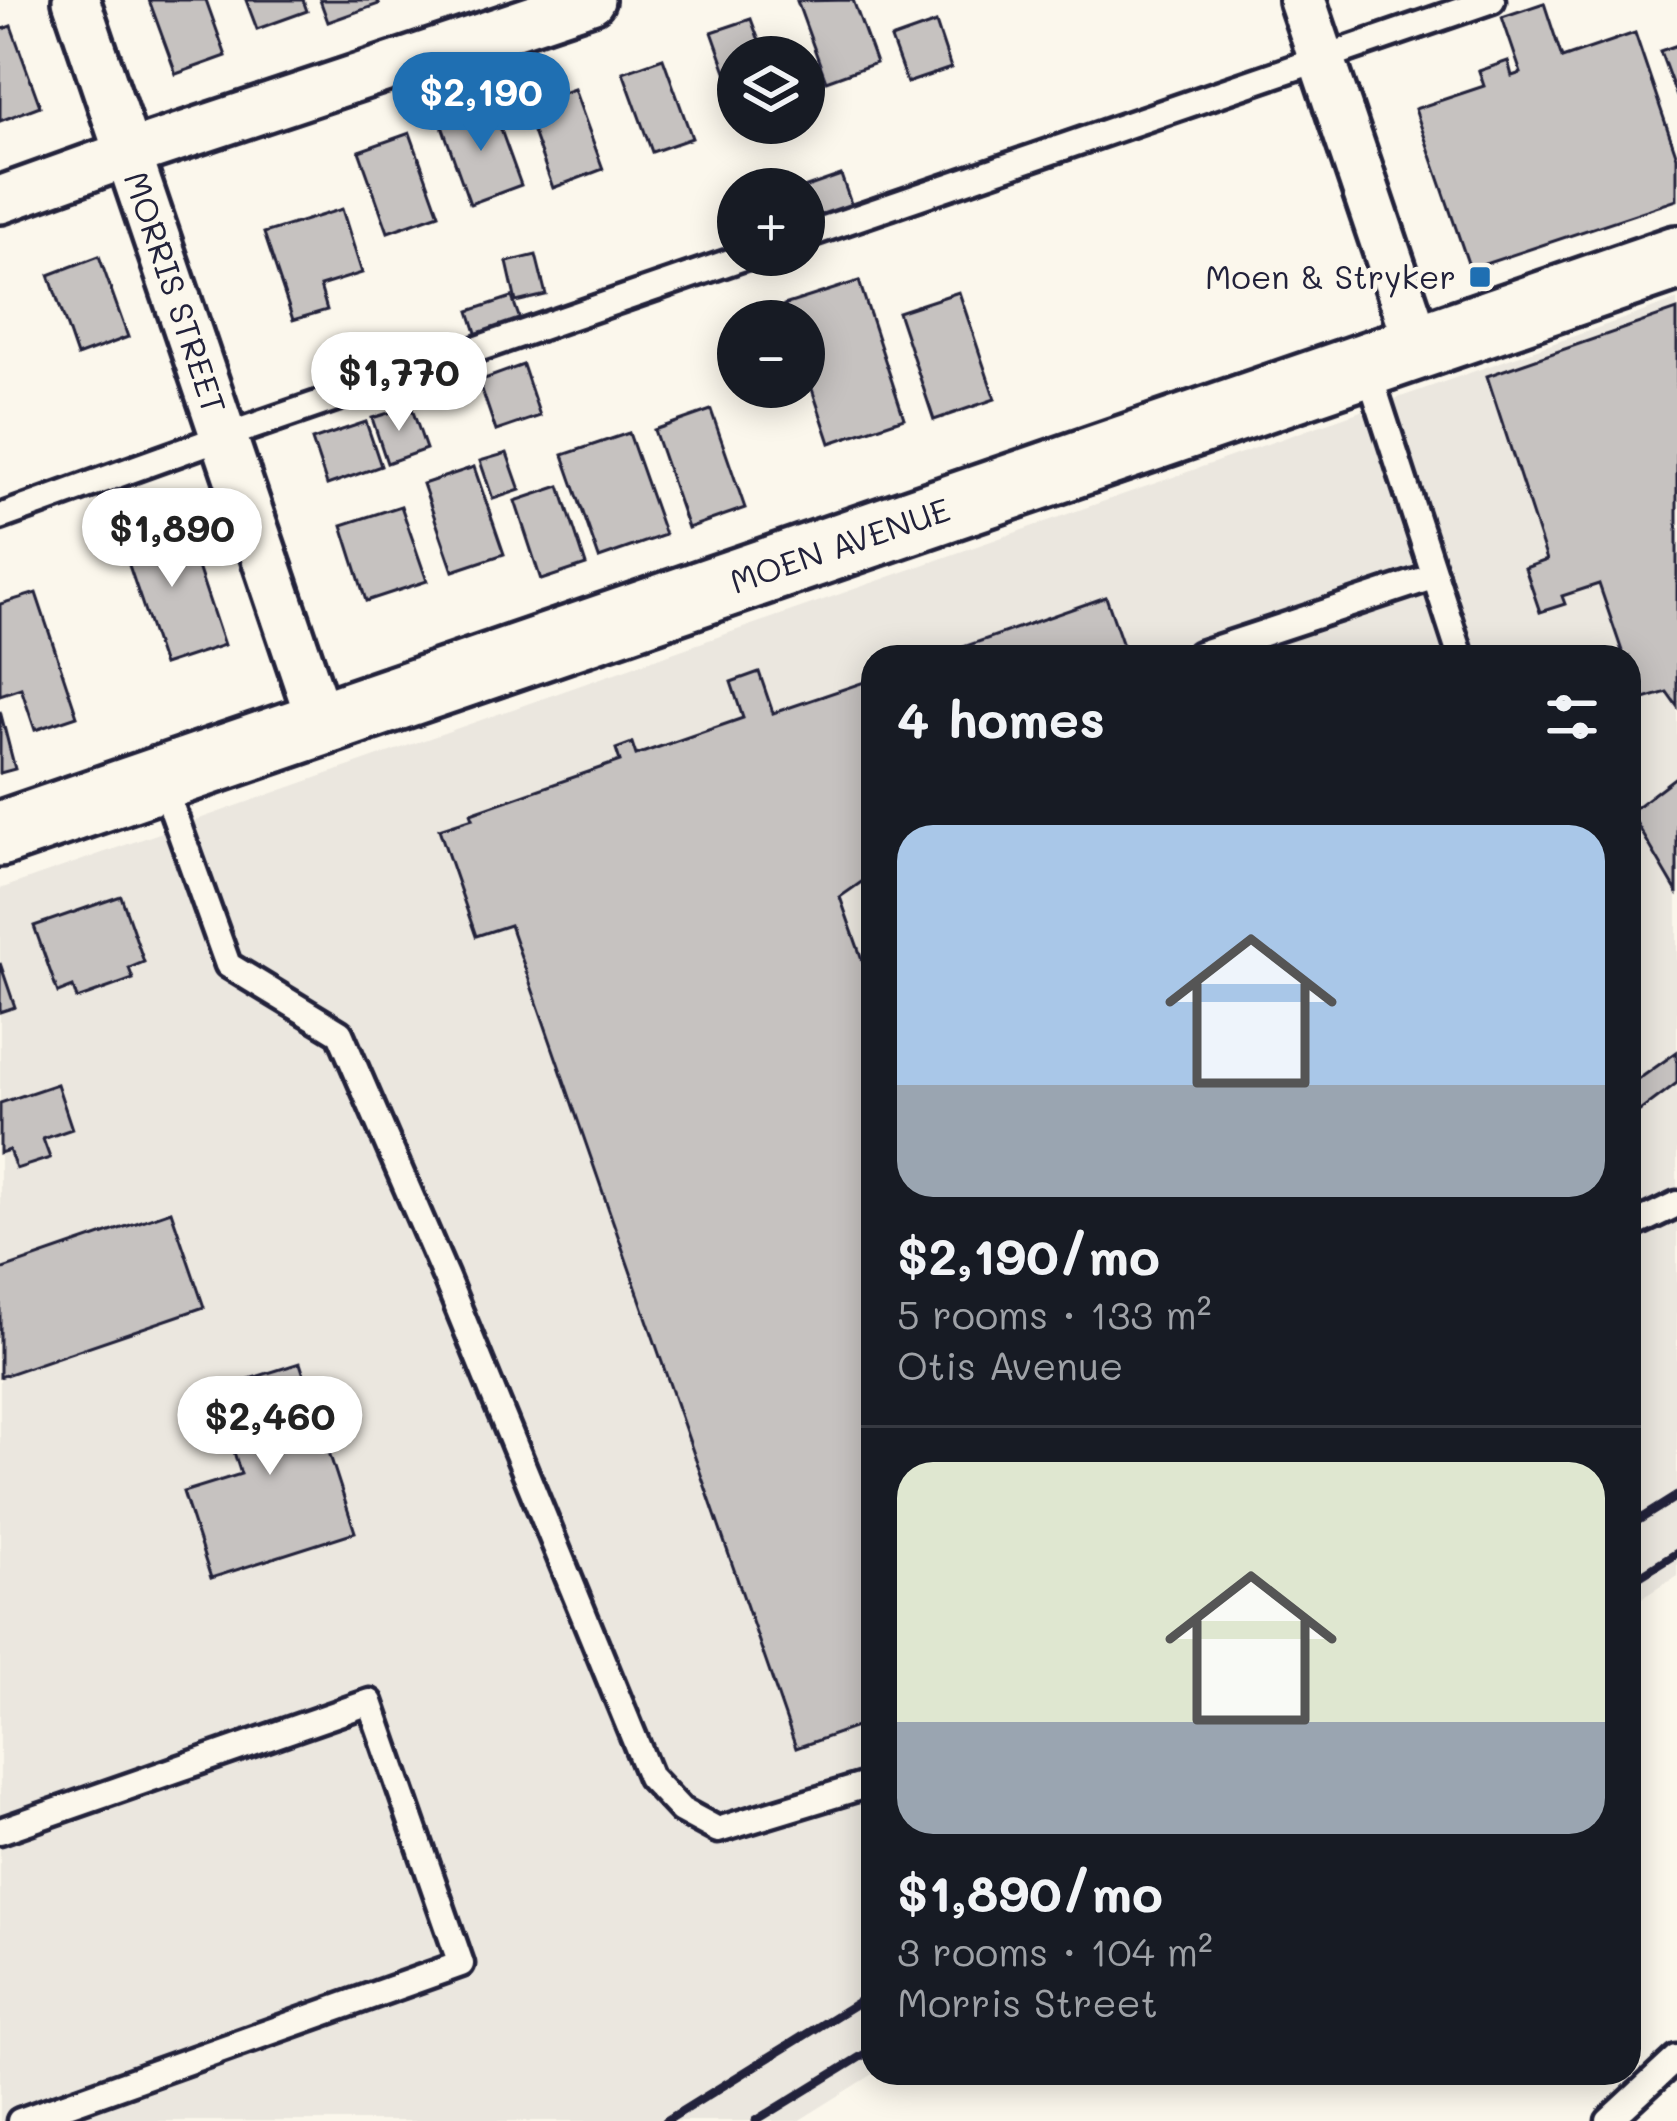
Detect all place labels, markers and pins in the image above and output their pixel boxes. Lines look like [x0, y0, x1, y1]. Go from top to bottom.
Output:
pin: $2,190 [383, 52, 579, 154]
place label: Moen & Stryker [1205, 254, 1456, 298]
marker: Moen & Stryker [1467, 264, 1493, 290]
pin: $1,770 [301, 332, 497, 434]
pin: $1,890 [74, 488, 270, 590]
pin: $2,460 [172, 1376, 368, 1478]

